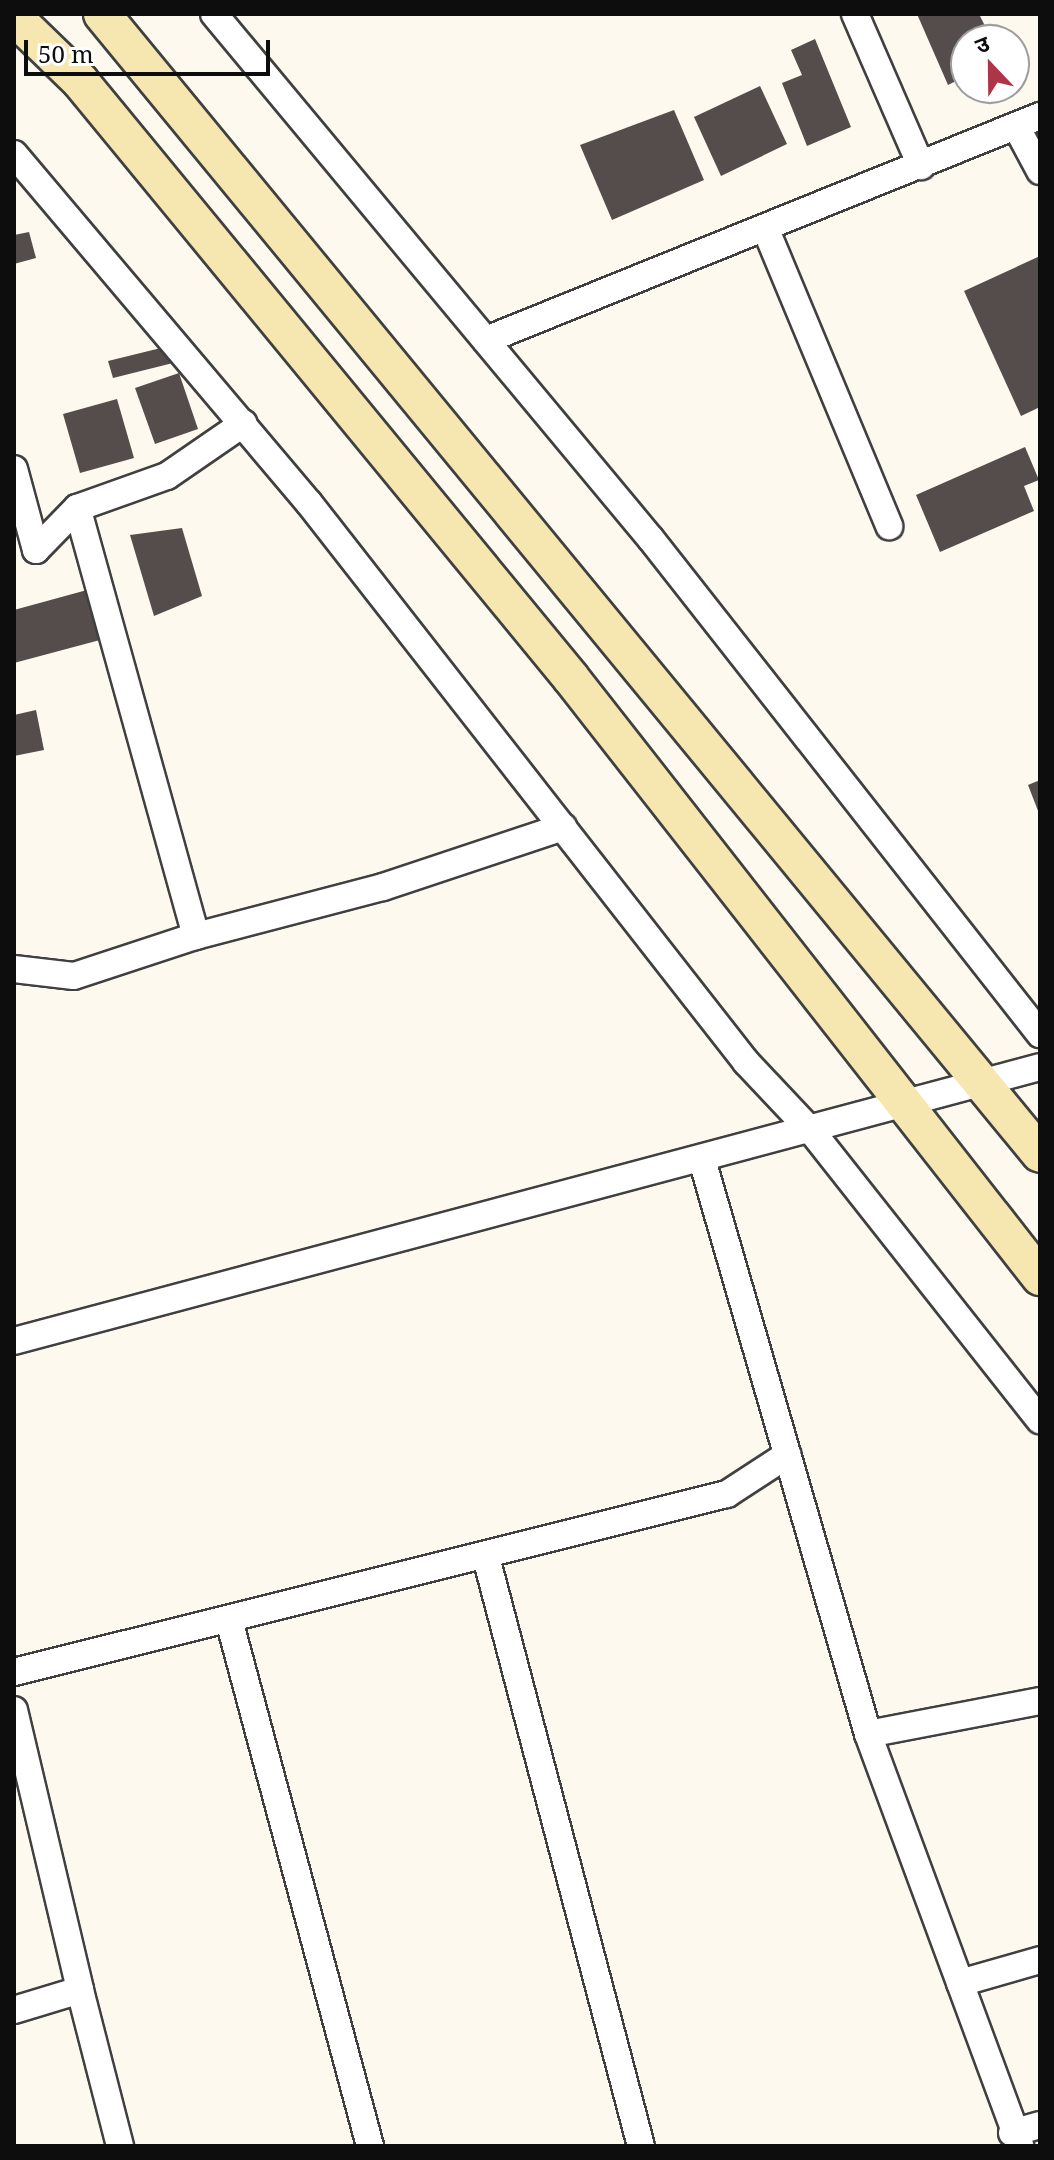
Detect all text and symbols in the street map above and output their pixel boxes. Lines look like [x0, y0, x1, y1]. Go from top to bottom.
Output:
scale bar [28, 24, 274, 74]
north arrow [950, 24, 1030, 104]
text: उ [970, 27, 993, 60]
text: 50 m [38, 37, 94, 70]

